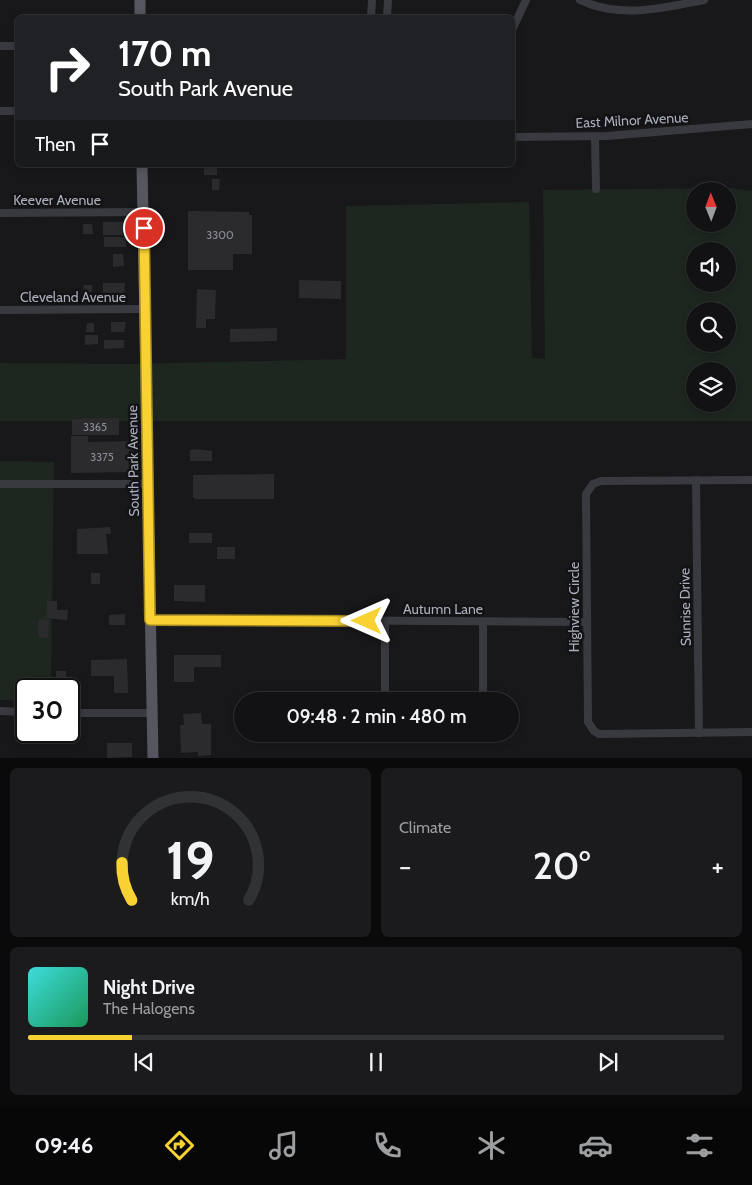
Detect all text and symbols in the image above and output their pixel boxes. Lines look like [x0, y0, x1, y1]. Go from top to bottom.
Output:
text: 170 m [118, 32, 211, 75]
icon: right [35, 35, 100, 100]
text: South Park Avenue [118, 75, 293, 102]
street label: East Milnor Avenue [575, 108, 689, 132]
icon: arrive [86, 130, 114, 158]
text: Then [35, 133, 76, 156]
north arrow [686, 182, 736, 232]
map controls [686, 182, 736, 412]
street label: Keever Avenue [13, 191, 101, 209]
pin [123, 207, 165, 249]
icon: arrive [130, 214, 158, 242]
house number: 3300 [206, 228, 234, 242]
button: sound [686, 242, 736, 292]
street label: Cleveland Avenue [20, 288, 126, 306]
button: search [686, 302, 736, 352]
button: layers [686, 362, 736, 412]
street label: South Park Avenue [123, 405, 143, 517]
house number: 3365 [83, 420, 107, 434]
house number: 3375 [90, 450, 114, 464]
street label: Highview Circle [565, 562, 583, 652]
street label: Sunrise Drive [675, 568, 695, 646]
position arrow [340, 594, 392, 646]
street label: Autumn Lane [403, 600, 483, 618]
speed limit sign: 30 [15, 678, 80, 743]
text: 09:48 · 2 min · 480 m [286, 705, 467, 728]
text: Climate [399, 818, 451, 837]
text: 19 [166, 829, 215, 892]
text: 20° [533, 842, 590, 889]
text: − [399, 849, 411, 883]
text: + [712, 849, 724, 883]
text: km/h [171, 888, 210, 909]
text: Night Drive [103, 976, 195, 999]
text: The Halogens [103, 999, 195, 1018]
icon: previous [130, 1048, 158, 1076]
icon: pause [362, 1048, 390, 1076]
icon: next [594, 1048, 622, 1076]
icon: directions [162, 1128, 197, 1163]
icon: music [266, 1128, 301, 1163]
icon: phone [370, 1128, 405, 1163]
icon: climate [474, 1128, 509, 1163]
icon: car [578, 1128, 613, 1163]
icon: filters [682, 1128, 717, 1163]
text: 09:46 [35, 1132, 93, 1159]

